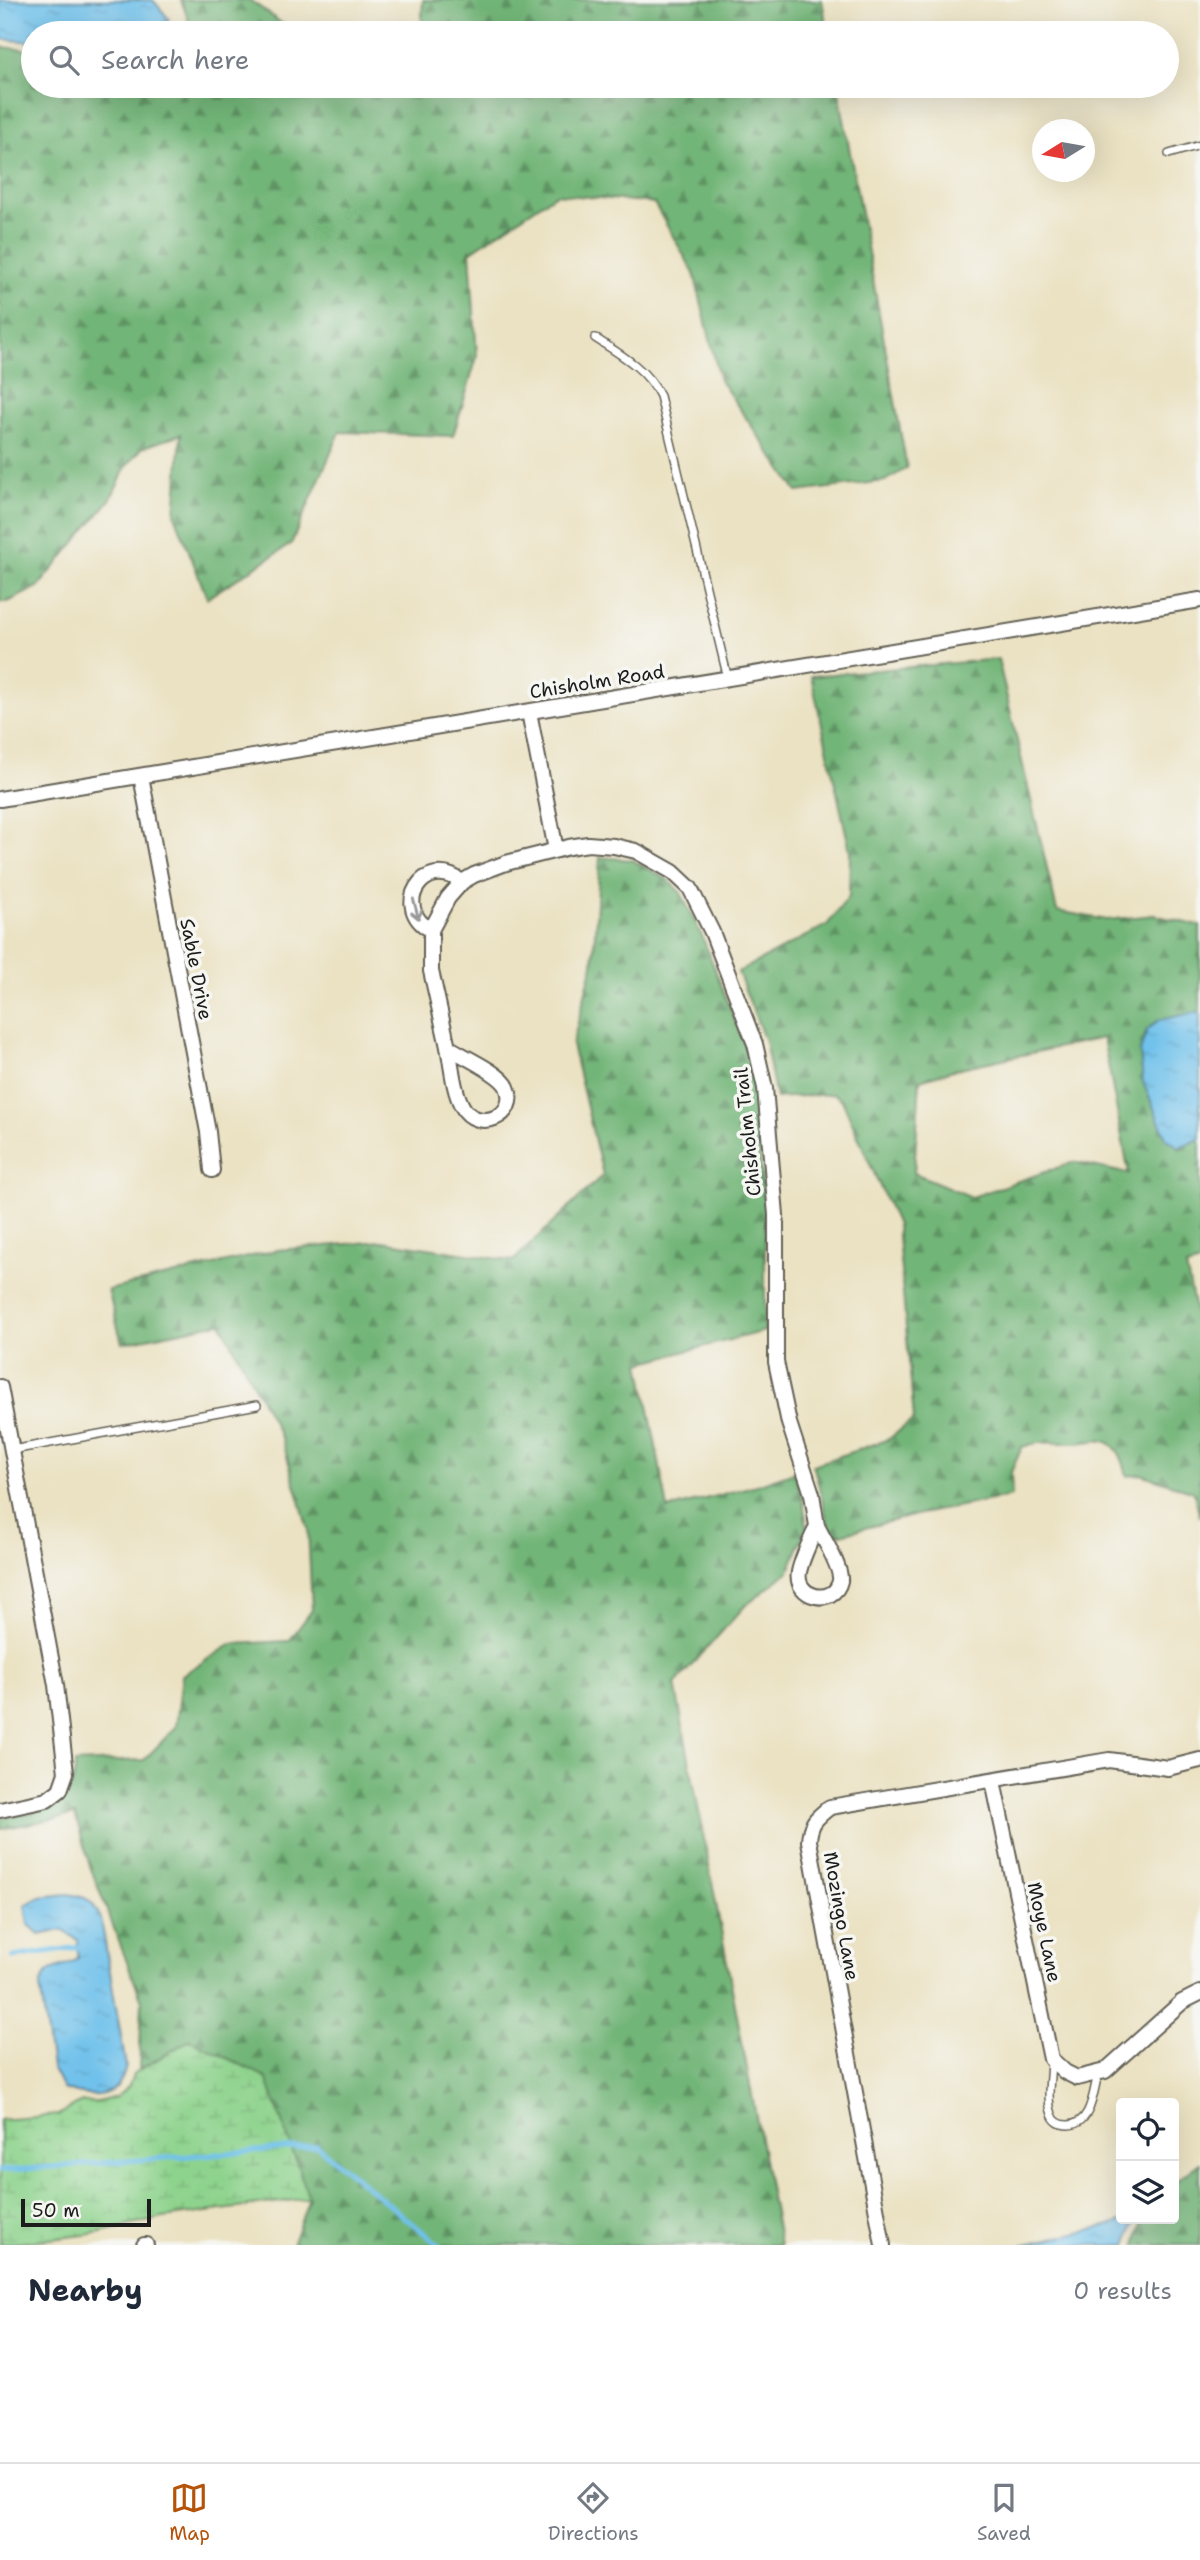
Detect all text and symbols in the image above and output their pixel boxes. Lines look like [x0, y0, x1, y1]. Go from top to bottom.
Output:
search box [21, 21, 1179, 98]
icon: search [45, 41, 83, 79]
text: Search here [101, 42, 250, 77]
north arrow [1032, 119, 1095, 182]
street label: Chisholm Road [528, 658, 666, 705]
one-way arrow [410, 898, 423, 920]
street label: Sable Drive [174, 916, 219, 1022]
street label: Chisholm Trail [728, 1066, 767, 1198]
street label: Mozingo Lane [818, 1850, 865, 1982]
street label: Moye Lane [1022, 1880, 1067, 1985]
map controls [1116, 2098, 1179, 2224]
button: locate [1116, 2098, 1179, 2161]
button: layers [1116, 2161, 1179, 2224]
scale bar [21, 2196, 150, 2228]
text: 50 m [32, 2198, 80, 2223]
text: Nearby [28, 2270, 143, 2311]
text: 0 results [1073, 2276, 1172, 2306]
tab: Map [169, 2479, 210, 2546]
tab: Directions [548, 2479, 639, 2546]
tab: Saved [977, 2479, 1031, 2546]

